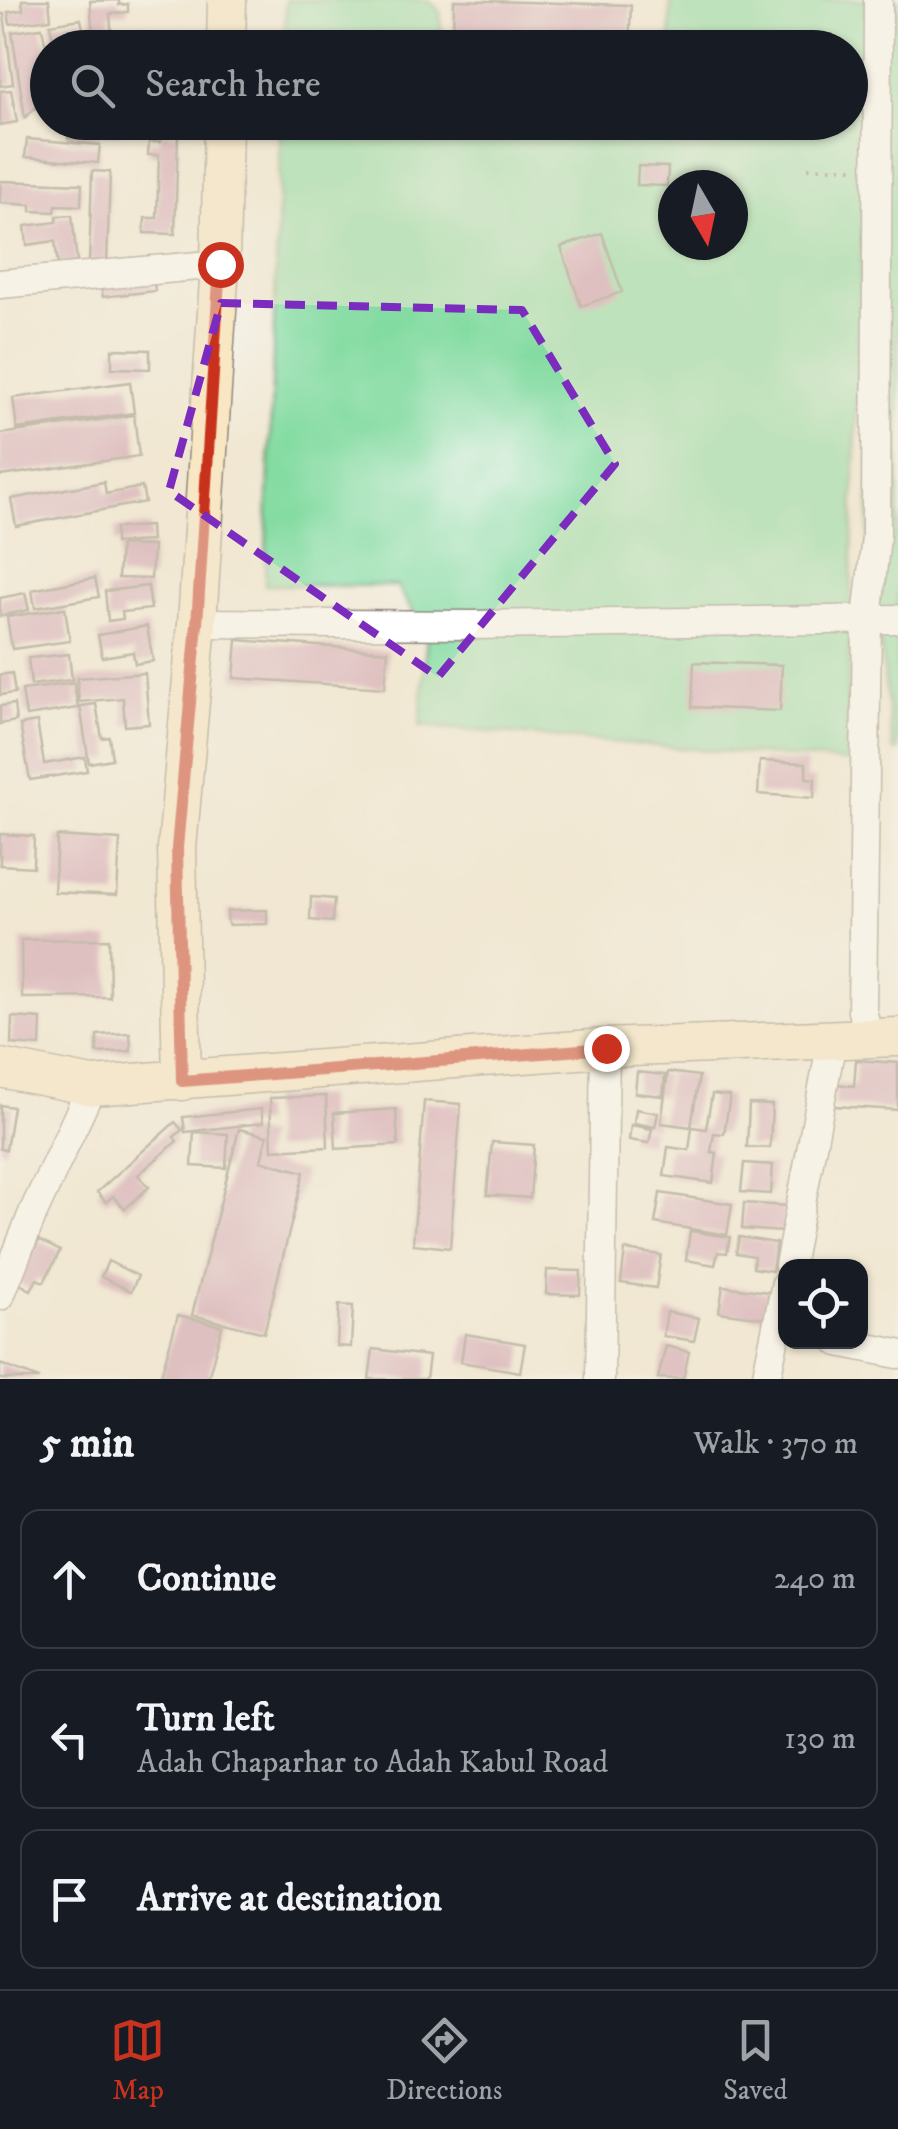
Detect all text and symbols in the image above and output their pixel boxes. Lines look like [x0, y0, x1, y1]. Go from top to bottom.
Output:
search box [30, 30, 868, 140]
icon: search [65, 58, 120, 113]
text: Search here [145, 61, 321, 109]
north arrow [658, 170, 748, 260]
route start [198, 242, 244, 288]
route end [584, 1026, 630, 1072]
map controls [778, 1259, 868, 1349]
button: locate [778, 1259, 868, 1349]
text: 5 min [40, 1418, 134, 1470]
text: Walk · 370 m [693, 1424, 858, 1464]
icon: ahead [42, 1552, 97, 1607]
text: Continue [137, 1555, 276, 1603]
text: 240 m [774, 1559, 856, 1599]
text: Turn left [137, 1695, 275, 1743]
icon: left [42, 1712, 97, 1767]
text: 130 m [784, 1719, 856, 1759]
text: Adah Chaparhar to Adah Kabul Road [137, 1743, 608, 1783]
icon: arrive [42, 1872, 97, 1927]
text: Arrive at destination [137, 1875, 442, 1923]
tab: Map [110, 2013, 165, 2108]
tab: Directions [386, 2013, 502, 2108]
tab: Saved [723, 2013, 788, 2108]

